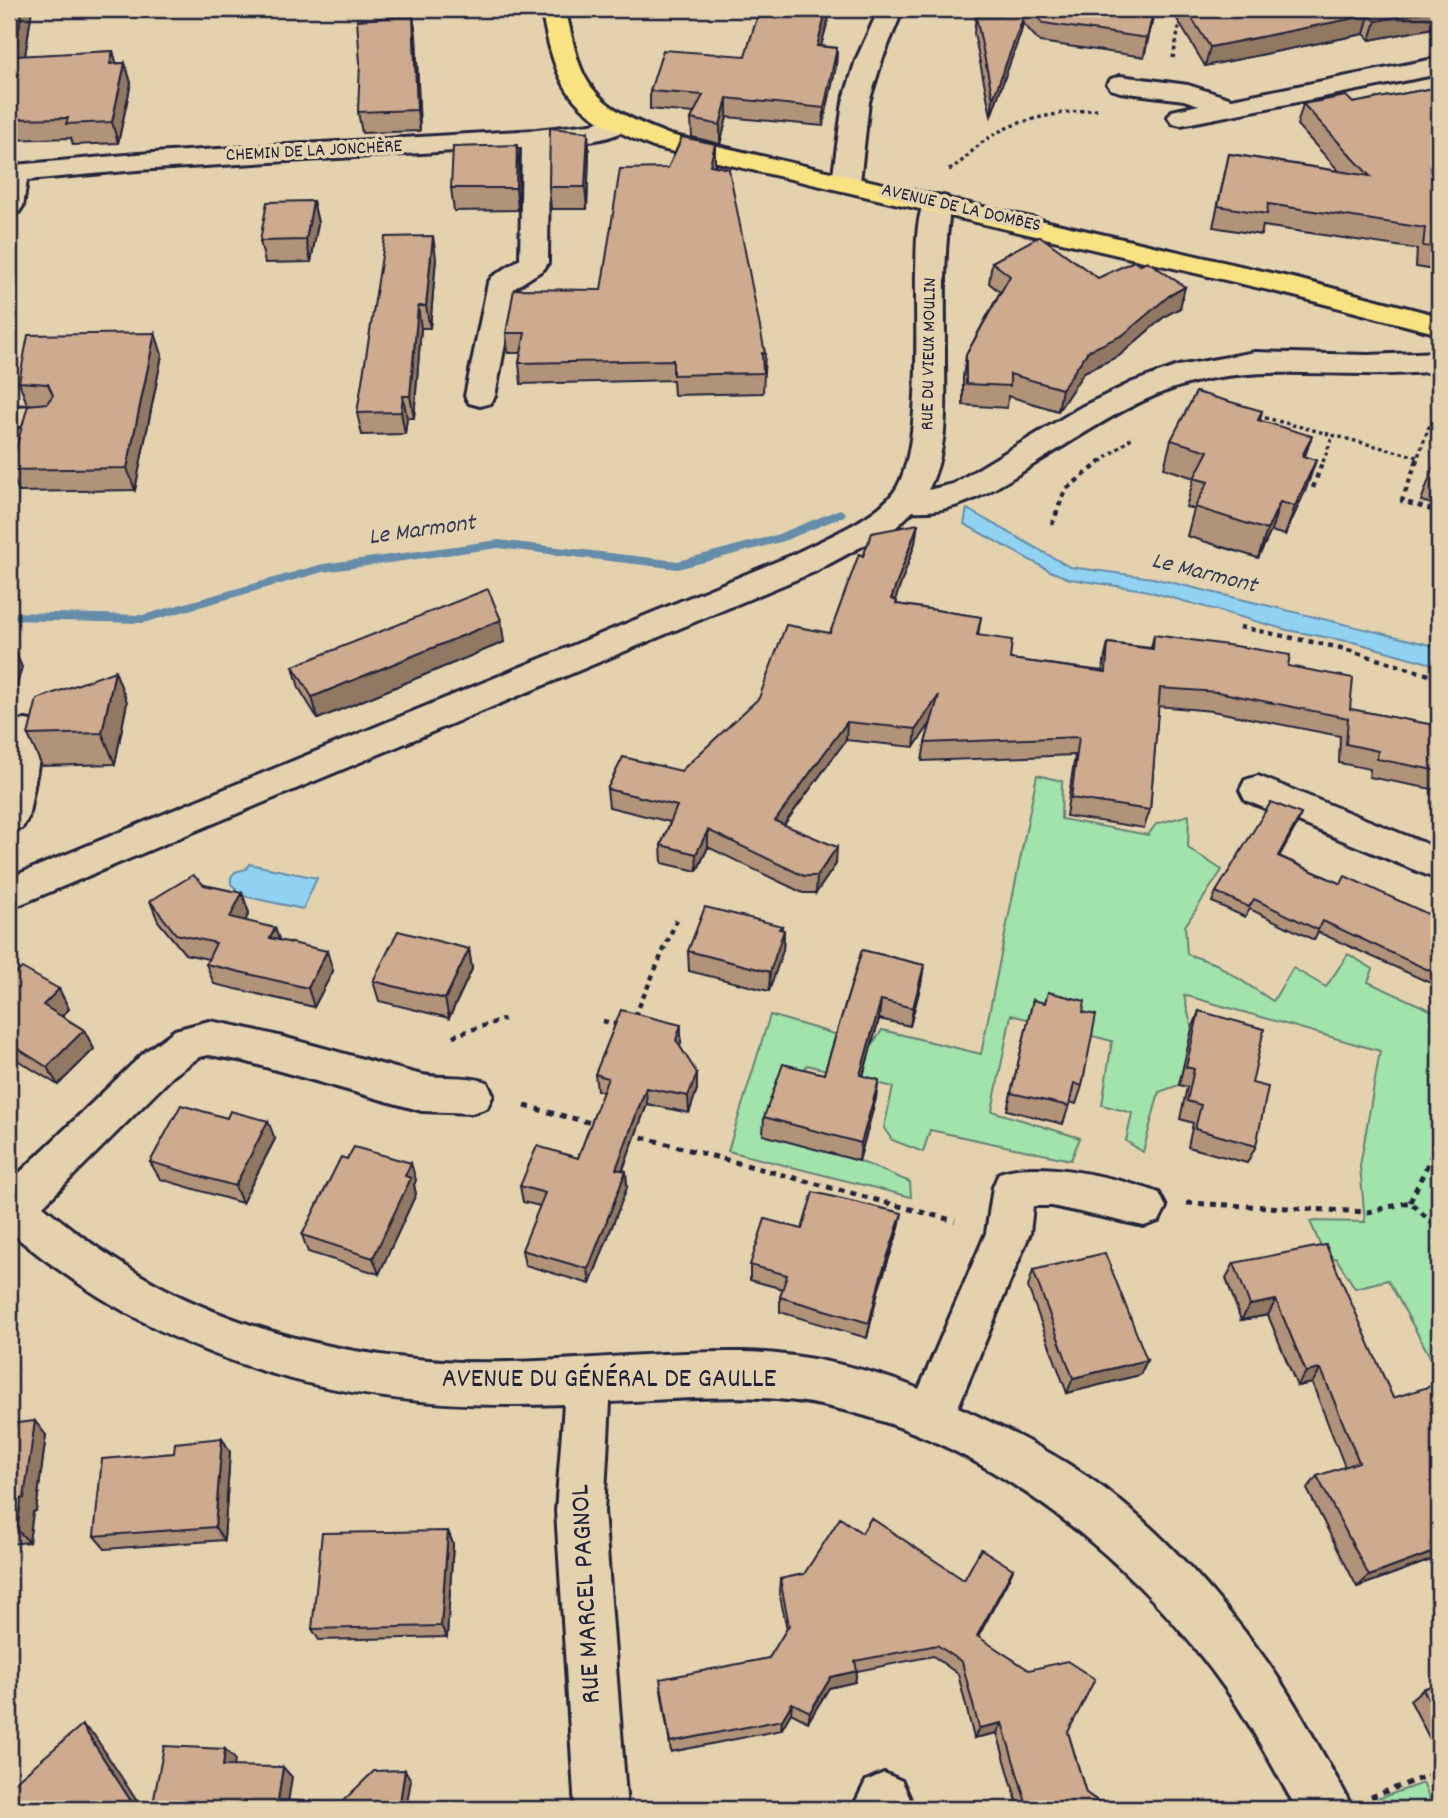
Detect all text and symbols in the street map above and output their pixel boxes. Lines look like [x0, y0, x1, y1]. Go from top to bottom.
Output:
street label: CHEMIN DE LA JONCHÈRE [225, 134, 403, 170]
street label: AVENUE DE LA DOMBES [879, 178, 1043, 240]
street label: RUE DU VIEUX MOULIN [915, 277, 945, 431]
water label: Le Marmont [367, 506, 480, 555]
water label: Le Marmont [1148, 545, 1262, 604]
street label: AVENUE DU GÉNÉRAL DE GAULLE [442, 1361, 777, 1401]
street label: RUE MARCEL PAGNOL [562, 1483, 614, 1705]

